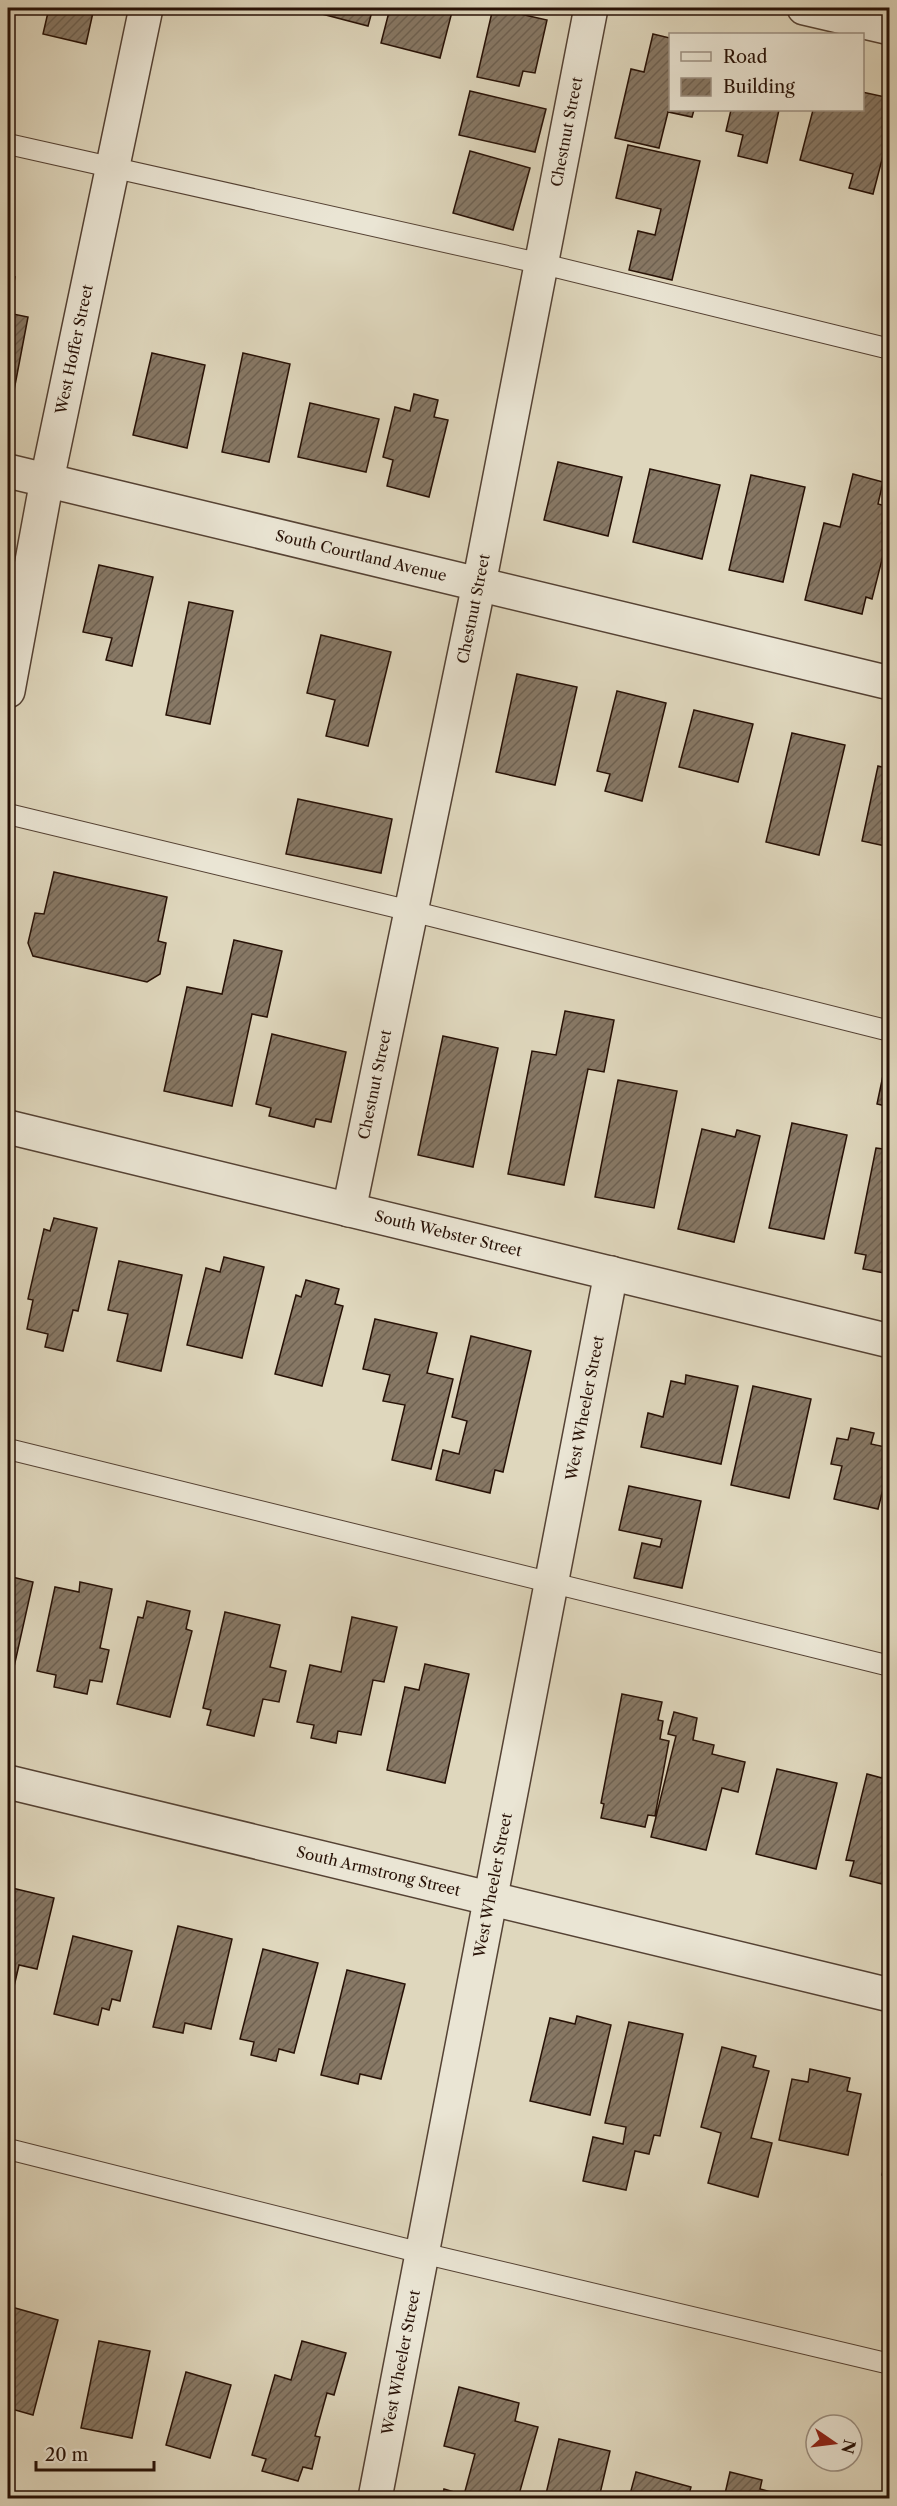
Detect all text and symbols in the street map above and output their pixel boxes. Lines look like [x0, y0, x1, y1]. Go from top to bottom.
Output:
legend [669, 33, 864, 111]
text: Road [723, 46, 768, 68]
street label: Chestnut Street [546, 74, 587, 188]
text: Building [723, 76, 795, 98]
street label: West Hoffer Street [51, 282, 97, 417]
street label: South Courtland Avenue [274, 526, 449, 585]
street label: Chestnut Street [453, 552, 494, 665]
street label: Chestnut Street [354, 1027, 395, 1141]
street label: South Webster Street [373, 1206, 525, 1261]
street label: West Wheeler Street [561, 1333, 608, 1483]
street label: West Wheeler Street [469, 1810, 516, 1960]
street label: South Armstrong Street [295, 1842, 463, 1900]
street label: West Wheeler Street [377, 2288, 424, 2437]
north arrow [804, 2413, 864, 2473]
scale bar [36, 2434, 154, 2472]
text: N [837, 2437, 860, 2456]
text: 20 m [45, 2444, 89, 2466]

